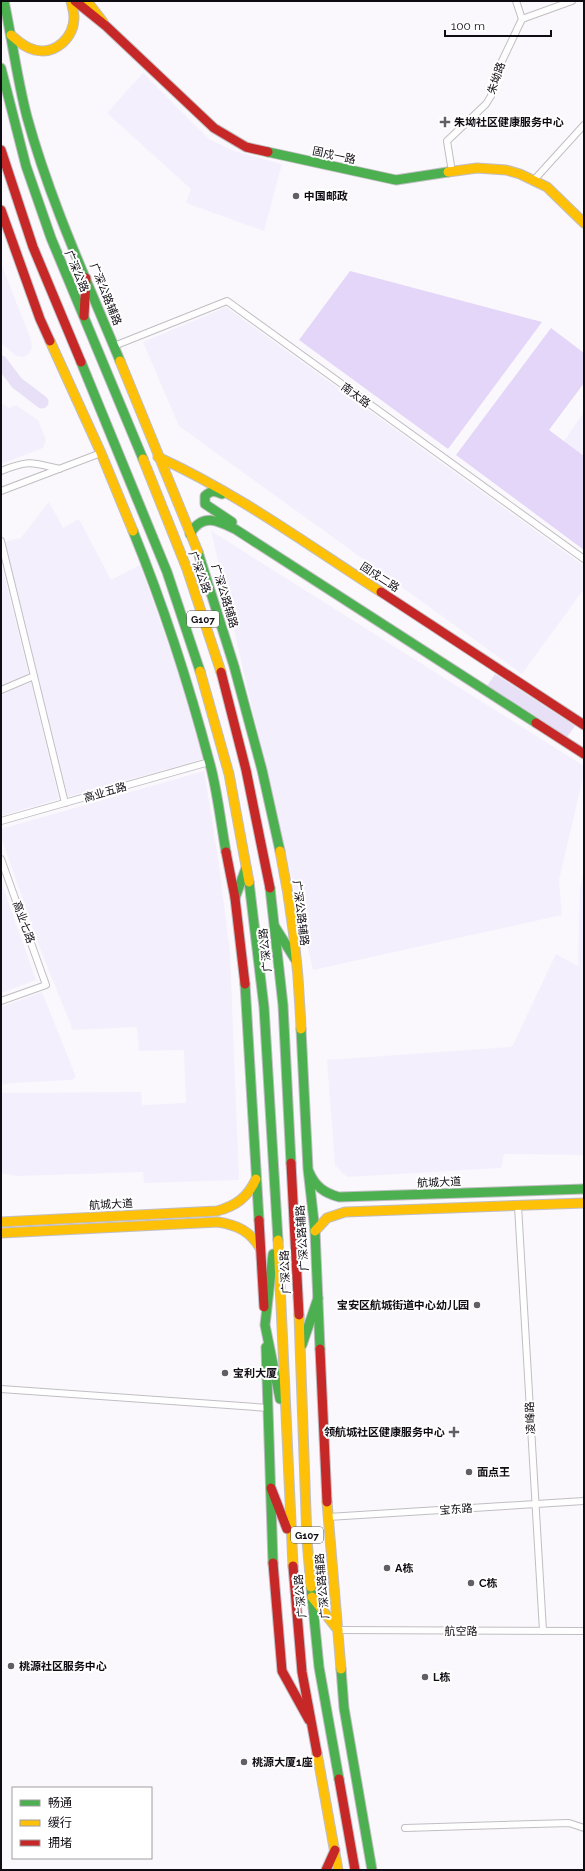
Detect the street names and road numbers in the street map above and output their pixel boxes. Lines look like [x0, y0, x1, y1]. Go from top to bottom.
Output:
street label: 朱坳路 [485, 60, 508, 96]
street label: 固戍一路 [311, 145, 357, 166]
street label: 广深公路 [62, 248, 91, 294]
street label: 广深公路辅路 [87, 261, 124, 327]
street label: 南太路 [339, 380, 373, 410]
street label: 广深公路 [186, 549, 213, 595]
street label: 固戍二路 [358, 560, 402, 595]
street label: 广深公路辅路 [209, 563, 240, 630]
road number: G107 [187, 611, 219, 627]
street label: 高业五路 [82, 780, 128, 805]
street label: 广深公路辅路 [290, 880, 311, 947]
street label: 高业七路 [10, 899, 37, 945]
street label: 广深公路 [257, 927, 274, 973]
street label: 航城大道 [417, 1175, 461, 1190]
street label: 航城大道 [89, 1197, 133, 1212]
street label: 广深公路辅路 [294, 1205, 311, 1271]
street label: 广深公路 [278, 1250, 293, 1294]
street label: 凌峰路 [523, 1401, 538, 1435]
street label: 宝东路 [439, 1502, 473, 1517]
road number: G107 [291, 1527, 323, 1543]
street label: 广深公路辅路 [313, 1553, 332, 1619]
street label: 广深公路 [292, 1573, 309, 1618]
street label: 航空路 [445, 1625, 478, 1638]

